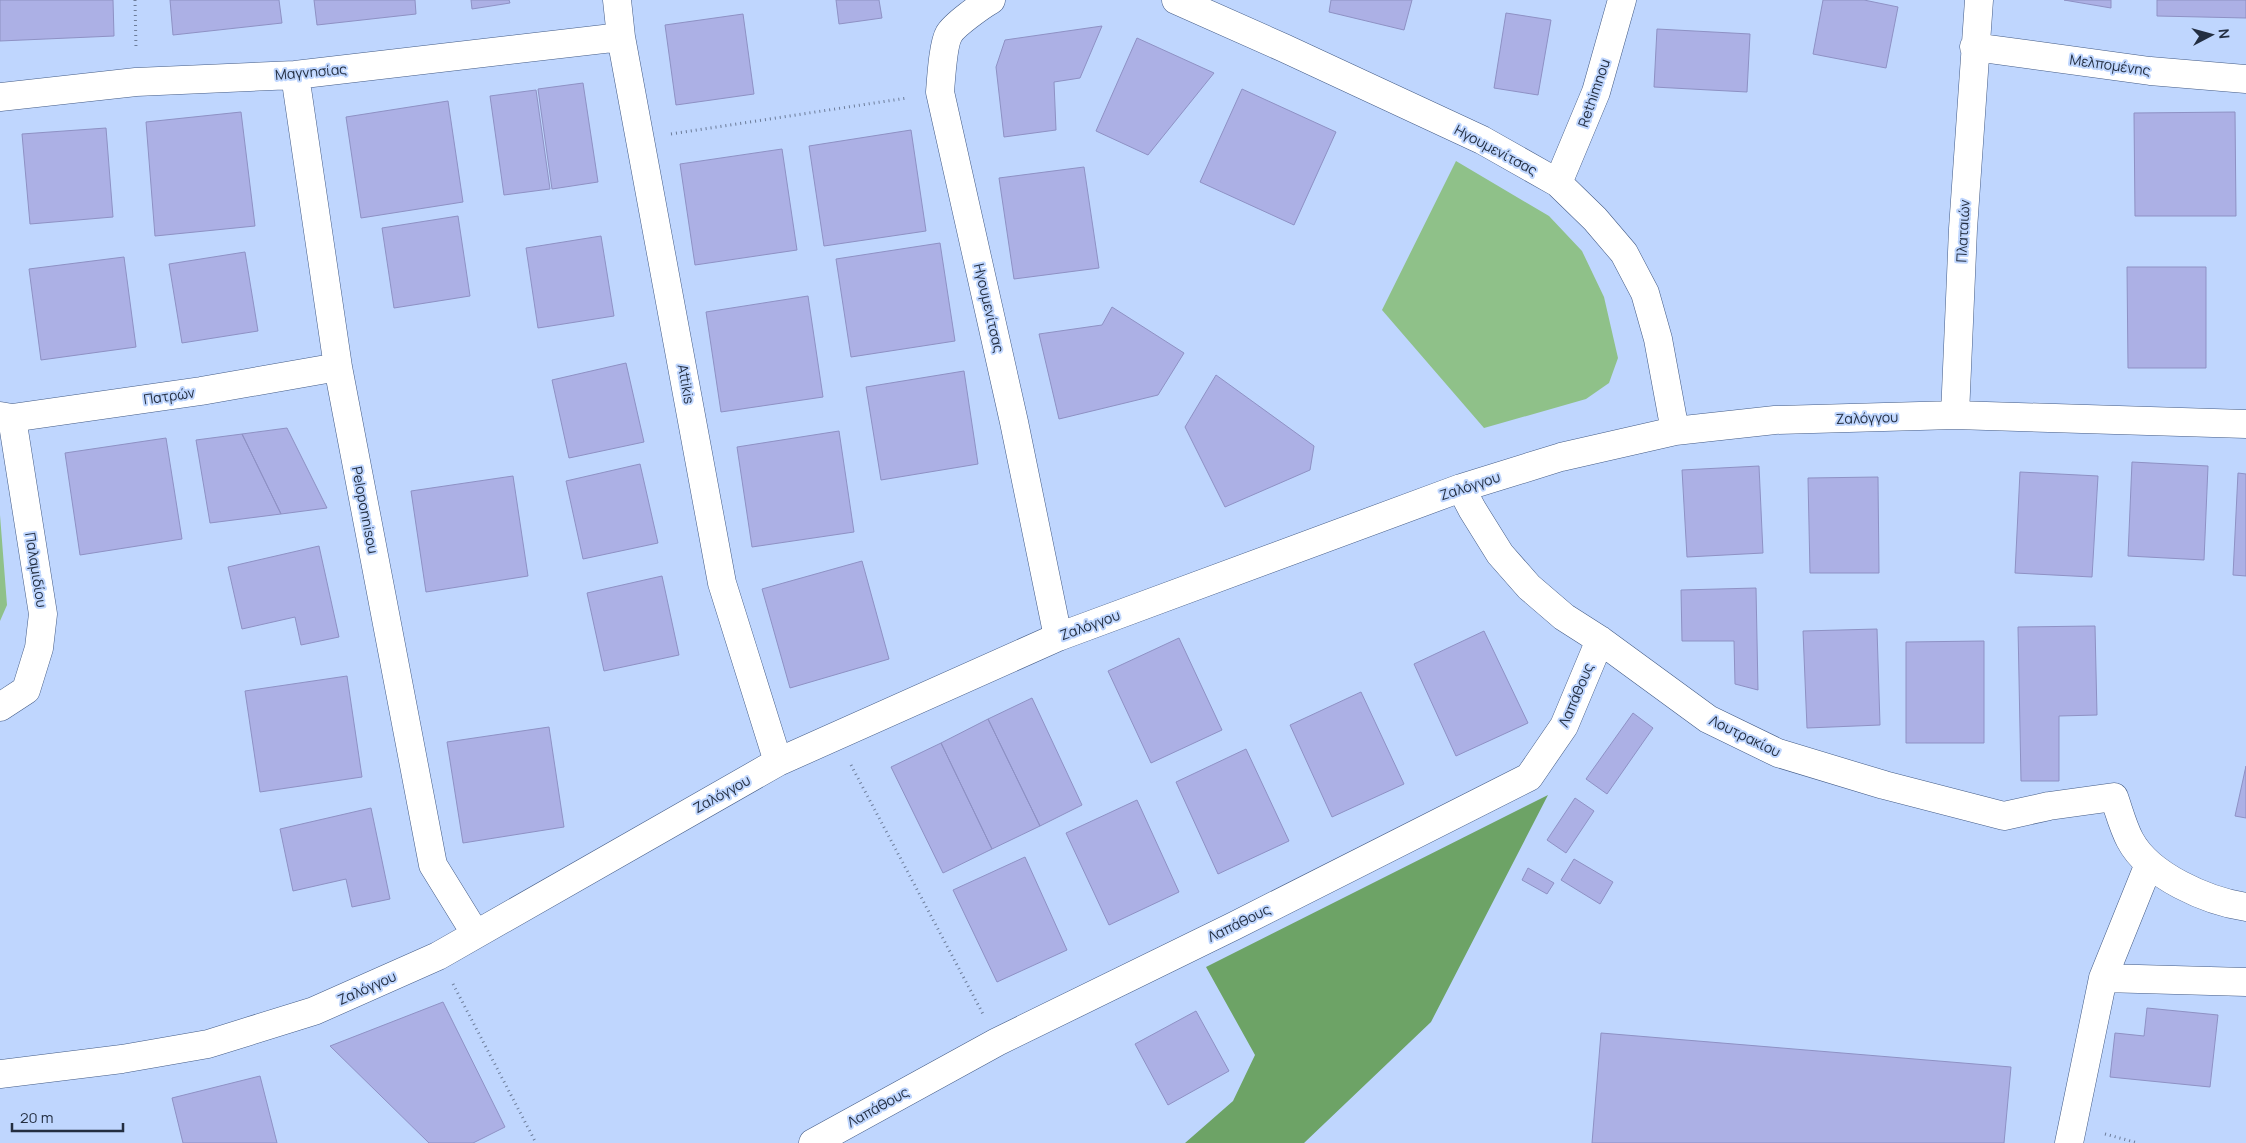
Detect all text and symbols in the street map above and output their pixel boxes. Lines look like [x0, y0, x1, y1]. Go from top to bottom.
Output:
north arrow [2186, 10, 2236, 60]
text: N [2214, 28, 2234, 40]
street label: Μελπομένης [2068, 49, 2152, 80]
street label: Rethimnou [1573, 56, 1614, 129]
street label: Μαγνησίας [274, 59, 348, 84]
street label: Ηγουμενίτσας [1451, 120, 1541, 179]
street label: Πλαταιών [1951, 199, 1974, 263]
street label: Ηγουμενίτσας [970, 261, 1009, 355]
street label: Attikis [674, 363, 699, 405]
street label: Πατρών [142, 383, 196, 408]
street label: Ζαλόγγου [1835, 407, 1899, 428]
street label: Peloponnisou [348, 465, 383, 555]
street label: Ζαλόγγου [1437, 467, 1502, 504]
street label: Παλαμιδίου [21, 531, 52, 609]
street label: Ζαλόγγου [1057, 605, 1122, 644]
street label: Λαπάθους [1554, 660, 1598, 730]
street label: Λουτρακίου [1706, 710, 1784, 761]
street label: Ζαλόγγου [690, 770, 754, 817]
street label: Λαπάθους [1204, 899, 1274, 946]
street label: Ζαλόγγου [334, 966, 399, 1009]
street label: Λαπάθους [844, 1082, 912, 1131]
scale bar [12, 1100, 124, 1132]
text: 20 m [20, 1107, 53, 1128]

